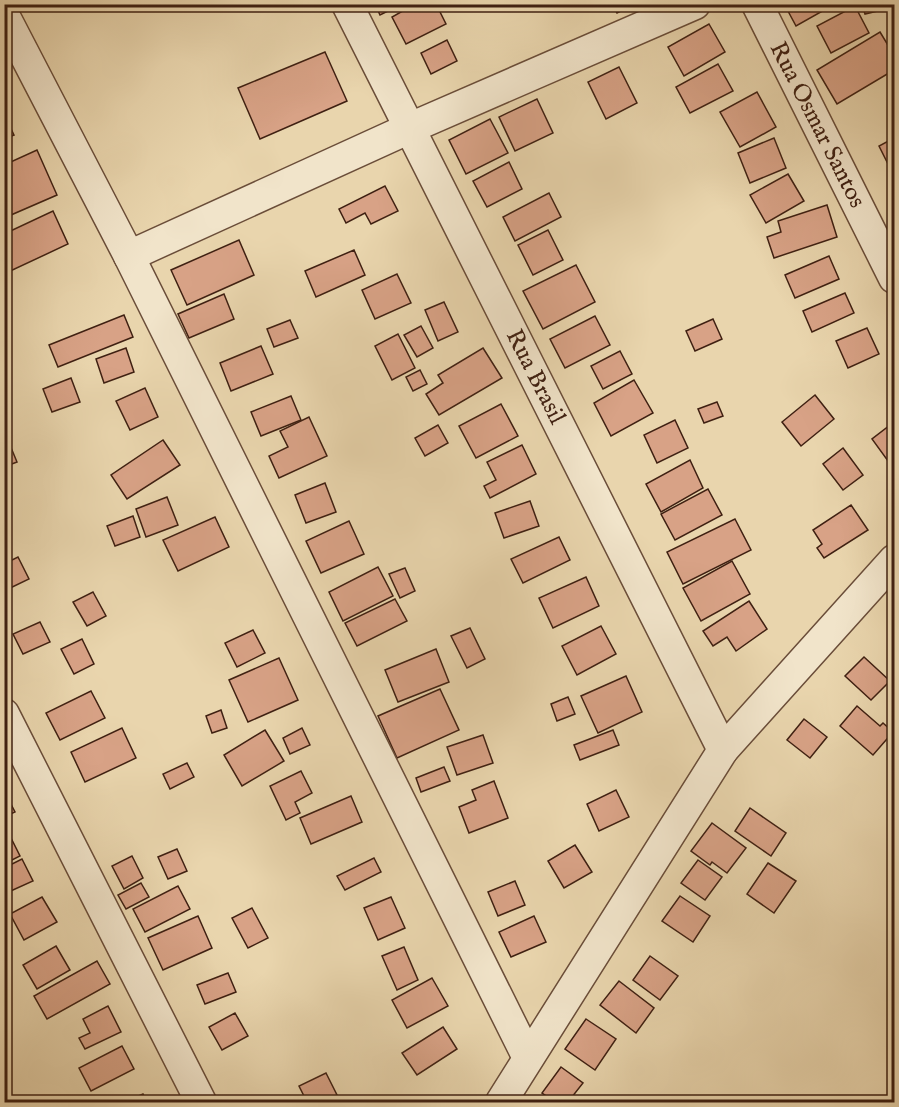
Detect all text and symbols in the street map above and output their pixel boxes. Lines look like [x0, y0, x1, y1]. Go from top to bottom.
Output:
street label: Rua Osmar Santos [762, 37, 872, 213]
street label: Rua Brasil [498, 324, 572, 430]

